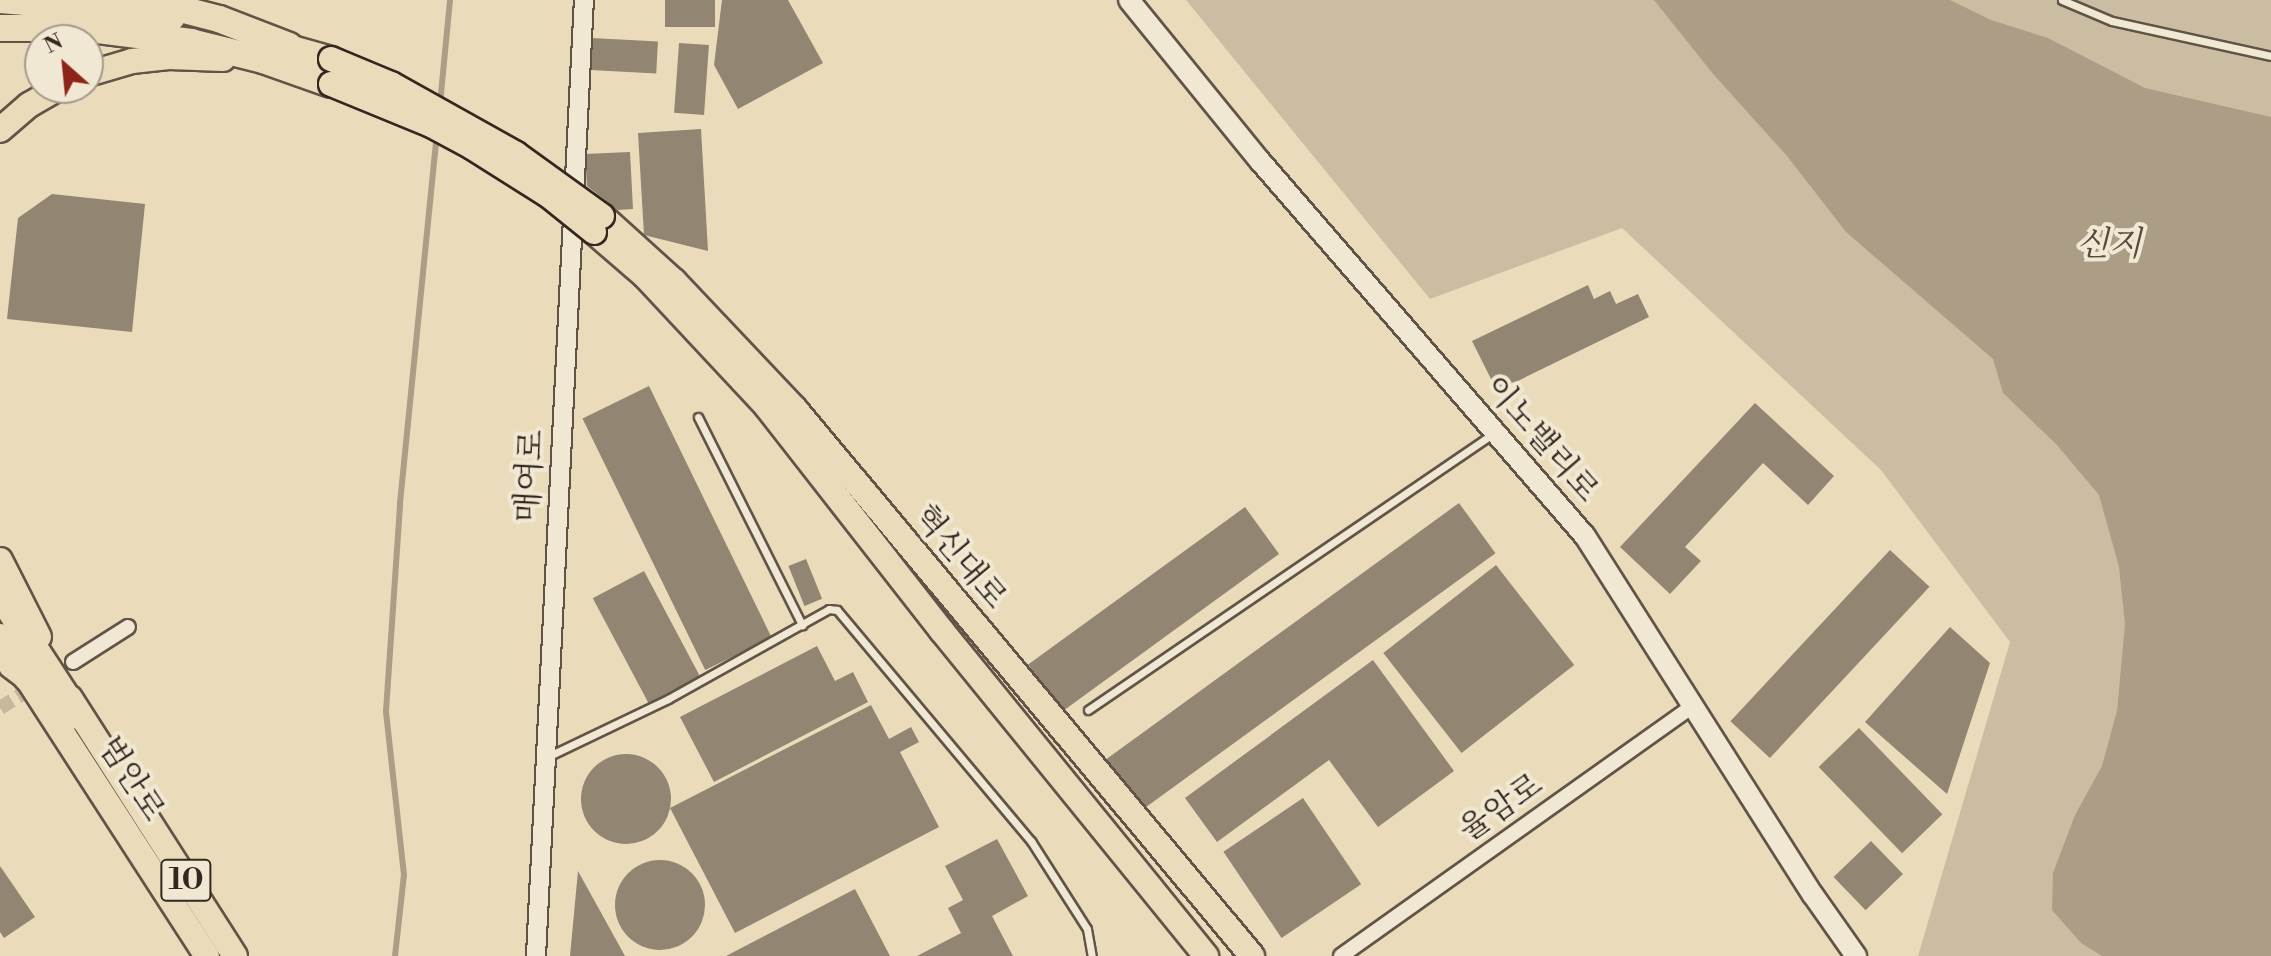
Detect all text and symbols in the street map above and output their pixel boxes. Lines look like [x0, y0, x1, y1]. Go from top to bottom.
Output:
north arrow [24, 24, 104, 104]
text: N [40, 28, 68, 60]
water label: 신지 [2076, 226, 2142, 266]
street label: 이노밸리로 [1476, 368, 1606, 510]
street label: 매여로 [508, 429, 552, 523]
street label: 혁신대로 [906, 497, 1014, 617]
street label: 범안로 [90, 730, 172, 828]
street label: 율암로 [1452, 766, 1550, 850]
road number: 10 [160, 854, 212, 906]

